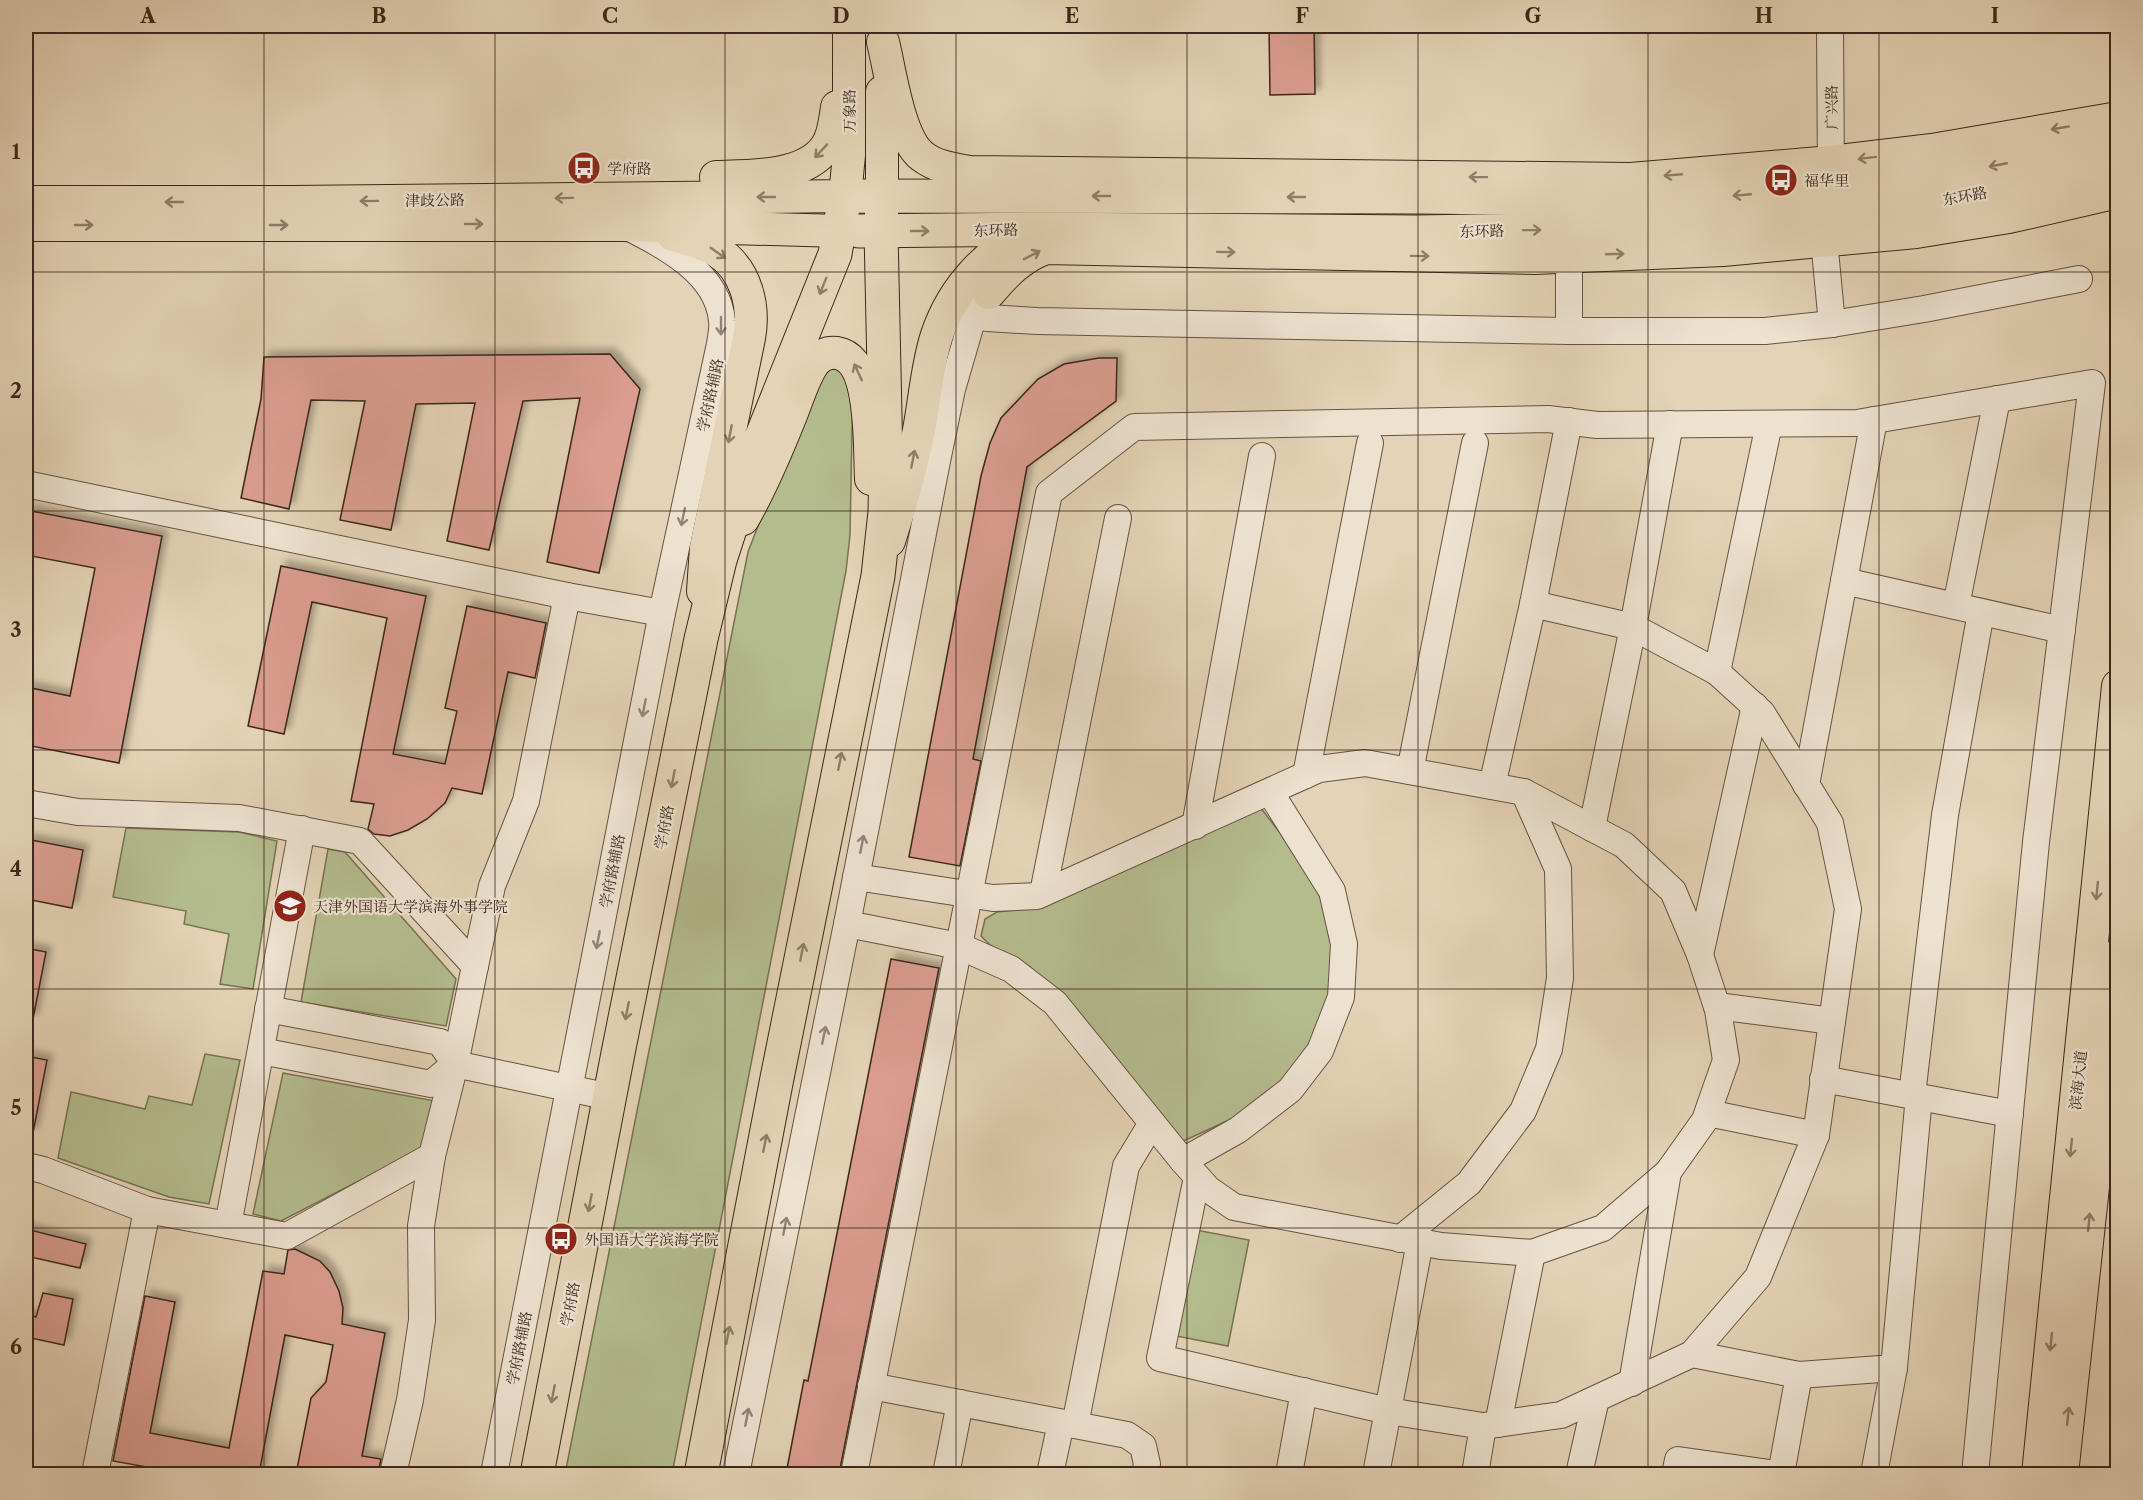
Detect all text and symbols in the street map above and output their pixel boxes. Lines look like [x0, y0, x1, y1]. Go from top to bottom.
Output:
text: A [139, 4, 156, 28]
text: B [372, 4, 387, 28]
text: C [602, 4, 618, 28]
text: D [832, 4, 850, 28]
text: E [1065, 4, 1079, 28]
text: F [1295, 4, 1309, 28]
text: G [1525, 4, 1542, 28]
text: H [1755, 4, 1773, 28]
text: I [1991, 4, 1999, 28]
street label: 广兴路 [1822, 84, 1841, 130]
street label: 万象路 [840, 88, 859, 134]
one-way arrow [2051, 123, 2070, 134]
text: 1 [12, 140, 21, 164]
one-way arrow [814, 144, 828, 159]
bus stop icon: 学府路 [566, 150, 602, 186]
one-way arrow [1858, 153, 1878, 164]
place label: 学府路 [607, 159, 652, 178]
one-way arrow [1989, 160, 2009, 171]
bus stop icon: 福华里 [1763, 162, 1799, 198]
one-way arrow [1664, 170, 1684, 181]
one-way arrow [1469, 171, 1489, 183]
place label: 福华里 [1804, 171, 1849, 190]
street label: 东环路 [1941, 183, 1989, 209]
street label: 津歧公路 [405, 190, 465, 210]
one-way arrow [1091, 190, 1111, 202]
one-way arrow [1733, 190, 1753, 201]
one-way arrow [756, 191, 776, 203]
one-way arrow [1286, 191, 1306, 203]
one-way arrow [554, 193, 574, 204]
one-way arrow [359, 195, 379, 207]
one-way arrow [164, 196, 184, 208]
one-way arrow [73, 219, 93, 231]
one-way arrow [268, 219, 288, 231]
one-way arrow [463, 219, 483, 230]
street label: 东环路 [973, 220, 1019, 240]
street label: 东环路 [1459, 221, 1505, 241]
one-way arrow [1522, 224, 1542, 236]
one-way arrow [909, 225, 929, 237]
one-way arrow [1215, 246, 1235, 258]
one-way arrow [709, 247, 725, 259]
one-way arrow [1023, 248, 1041, 260]
one-way arrow [1605, 249, 1625, 260]
one-way arrow [1410, 250, 1430, 261]
one-way arrow [817, 276, 828, 295]
one-way arrow [715, 315, 727, 335]
street label: 学府路辅路 [693, 356, 727, 434]
one-way arrow [851, 363, 863, 381]
text: 2 [10, 379, 22, 403]
one-way arrow [724, 424, 735, 444]
one-way arrow [908, 450, 919, 470]
one-way arrow [677, 506, 688, 526]
text: 3 [10, 618, 22, 642]
one-way arrow [638, 697, 649, 717]
one-way arrow [835, 751, 847, 770]
one-way arrow [667, 768, 678, 788]
street label: 学府路 [650, 803, 678, 851]
street label: 学府路辅路 [596, 832, 628, 910]
one-way arrow [857, 834, 868, 854]
text: 4 [10, 857, 22, 881]
one-way arrow [2091, 880, 2102, 900]
school or university icon: 天津外国语大学滨海外事学院 [272, 888, 308, 924]
place label: 天津外国语大学滨海外事学院 [313, 897, 508, 916]
one-way arrow [592, 930, 603, 949]
one-way arrow [797, 942, 808, 962]
one-way arrow [620, 1001, 632, 1020]
one-way arrow [819, 1026, 830, 1045]
street label: 滨海大道 [2065, 1049, 2091, 1111]
text: 5 [10, 1096, 22, 1120]
one-way arrow [759, 1134, 770, 1153]
one-way arrow [2065, 1137, 2076, 1157]
one-way arrow [584, 1192, 595, 1212]
one-way arrow [2084, 1213, 2095, 1233]
one-way arrow [780, 1217, 792, 1236]
bus stop icon: 外国语大学滨海学院 [543, 1221, 579, 1257]
place label: 外国语大学滨海学院 [584, 1230, 719, 1249]
street label: 学府路 [556, 1280, 584, 1328]
street label: 学府路辅路 [503, 1309, 535, 1387]
one-way arrow [723, 1325, 734, 1345]
one-way arrow [2045, 1331, 2056, 1351]
text: 6 [10, 1335, 22, 1359]
one-way arrow [547, 1384, 558, 1403]
one-way arrow [2063, 1407, 2074, 1427]
one-way arrow [742, 1408, 753, 1427]

